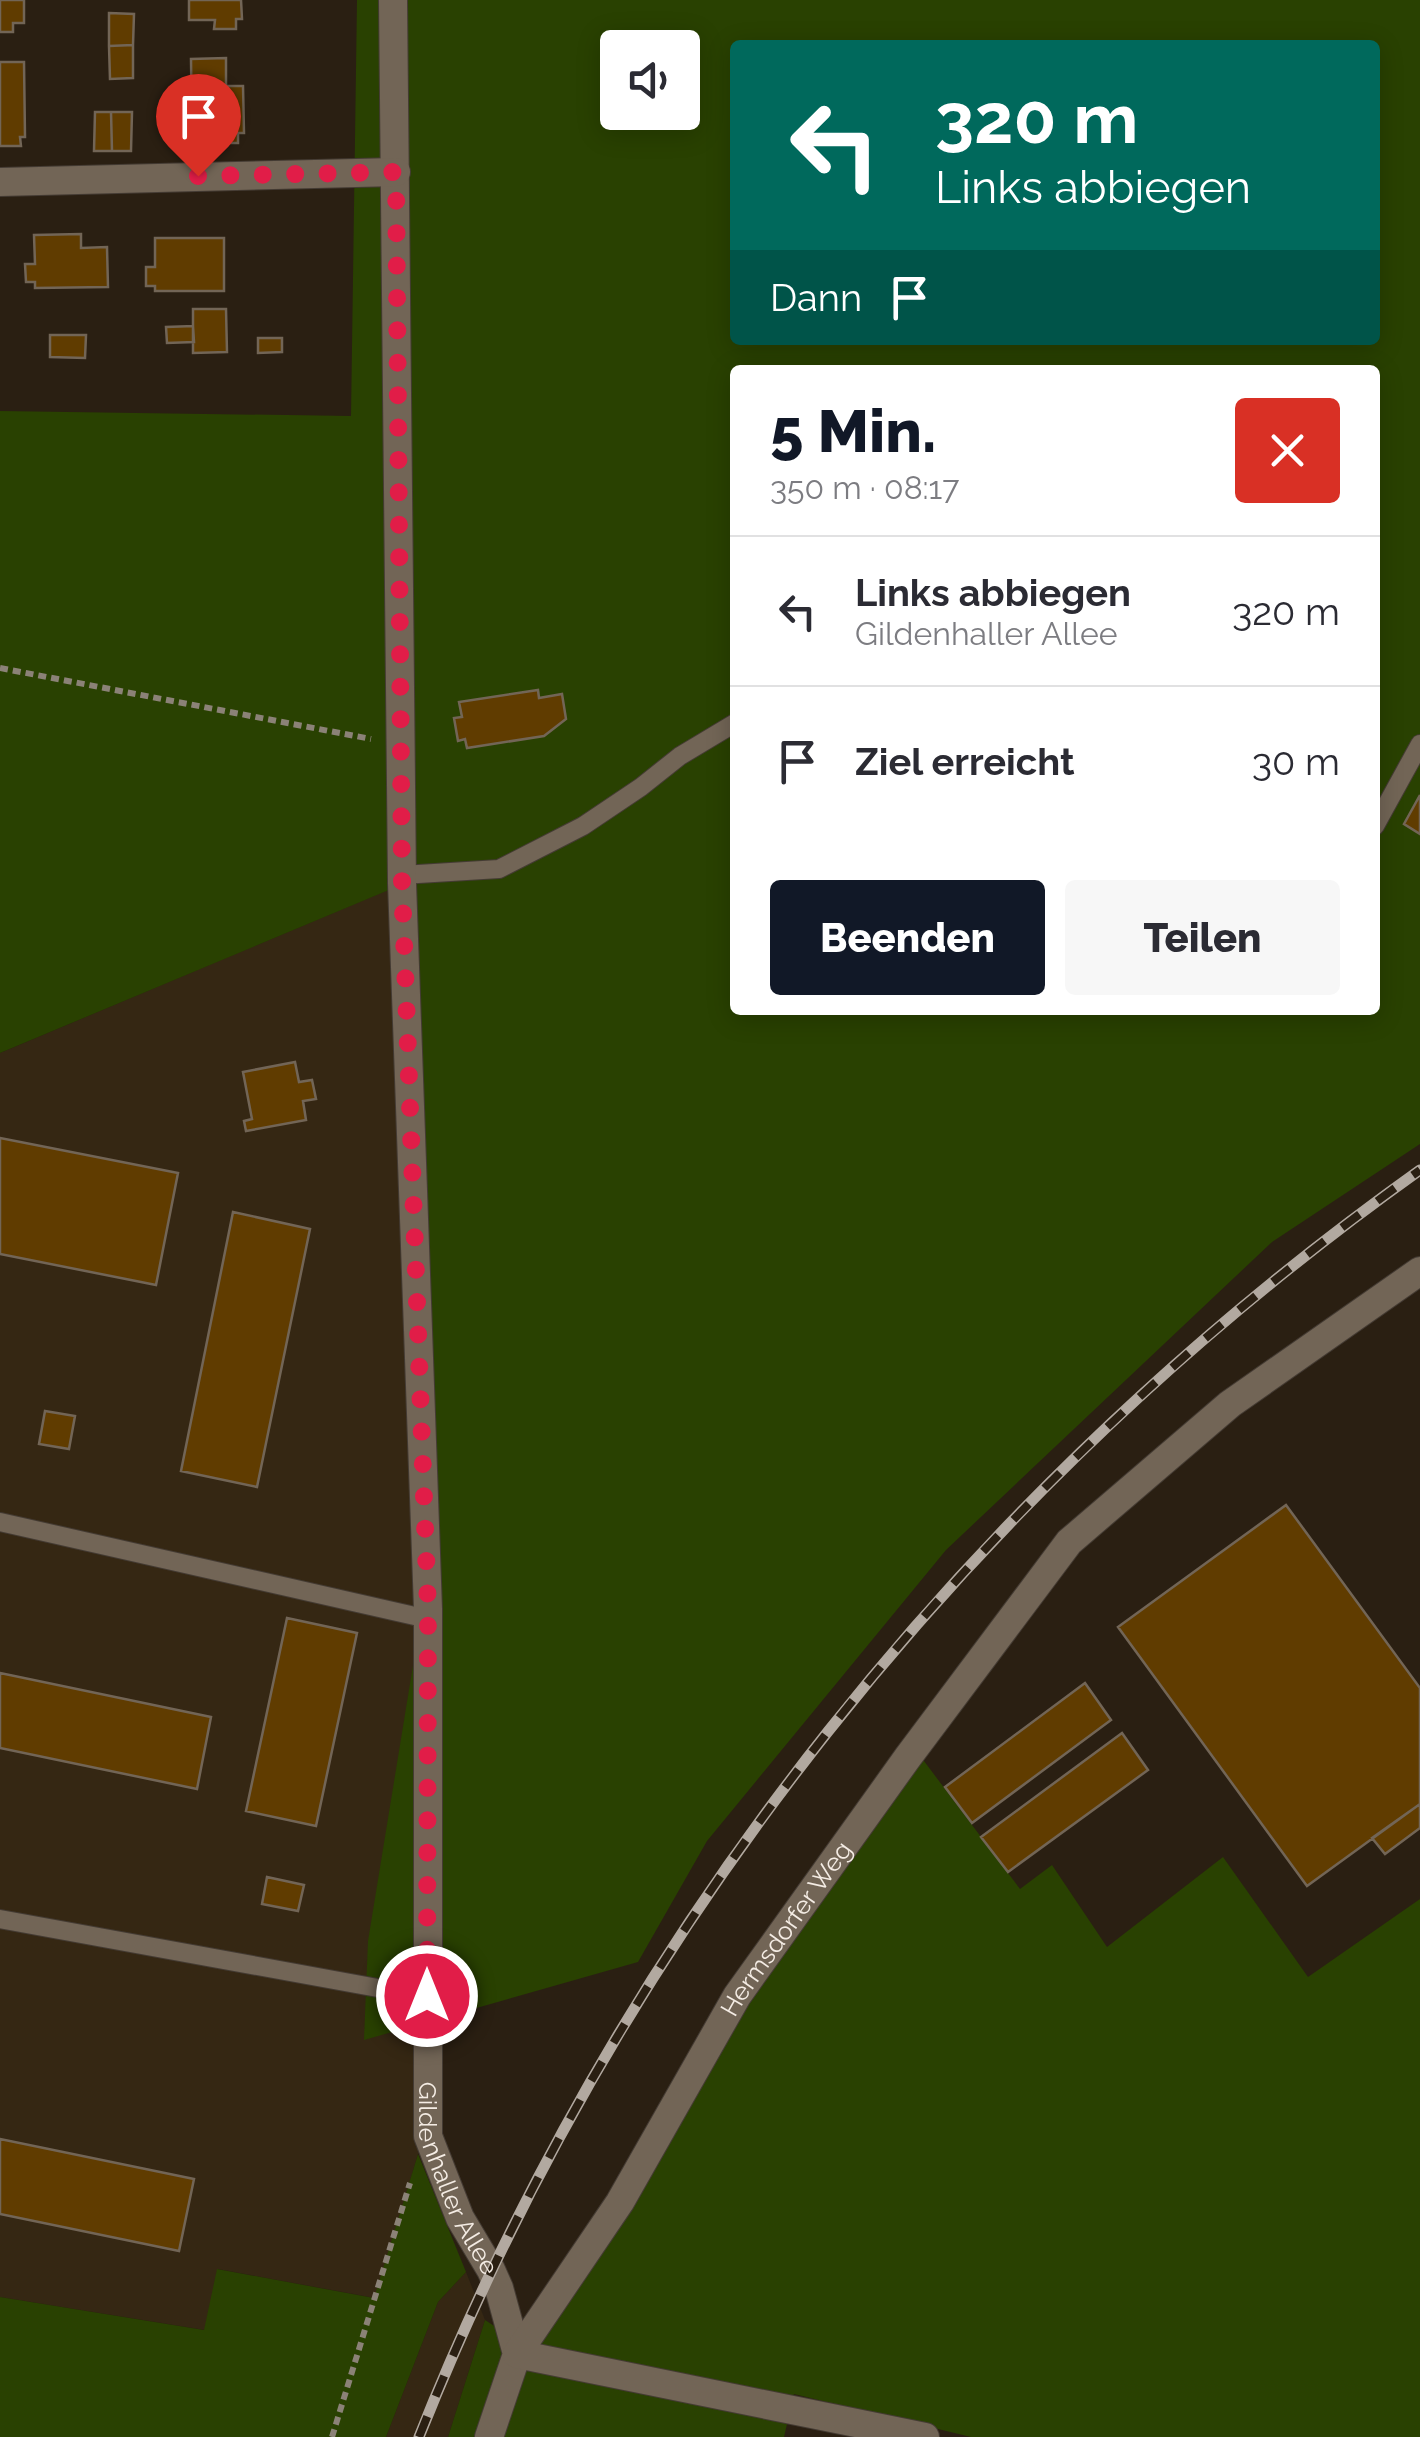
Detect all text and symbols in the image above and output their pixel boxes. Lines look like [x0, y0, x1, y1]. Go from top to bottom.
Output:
map controls [600, 30, 700, 130]
button: sound [600, 30, 700, 130]
pin [156, 74, 241, 177]
text: 320 m [935, 77, 1139, 159]
icon: left [770, 80, 900, 210]
icon: arrive [171, 89, 226, 144]
text: Links abbiegen [935, 161, 1251, 214]
icon: arrive [882, 270, 937, 325]
text: Dann [770, 275, 862, 320]
text: 5 Min. [770, 396, 936, 466]
button: close [1235, 398, 1340, 503]
text: 350 m · 08:17 [770, 469, 959, 506]
text: Links abbiegen [855, 570, 1131, 615]
icon: left [770, 584, 825, 639]
text: 320 m [1232, 589, 1340, 634]
text: Gildenhaller Allee [855, 615, 1118, 652]
icon: arrive [770, 734, 825, 789]
text: Ziel erreicht [855, 739, 1075, 784]
text: 30 m [1252, 739, 1340, 784]
button: Beenden [770, 880, 1045, 995]
button: Teilen [1065, 880, 1340, 995]
street label: Hermsdorfer Weg [714, 1836, 858, 2021]
position arrow [375, 1944, 479, 2048]
street label: Gildenhaller Allee [413, 2082, 505, 2280]

